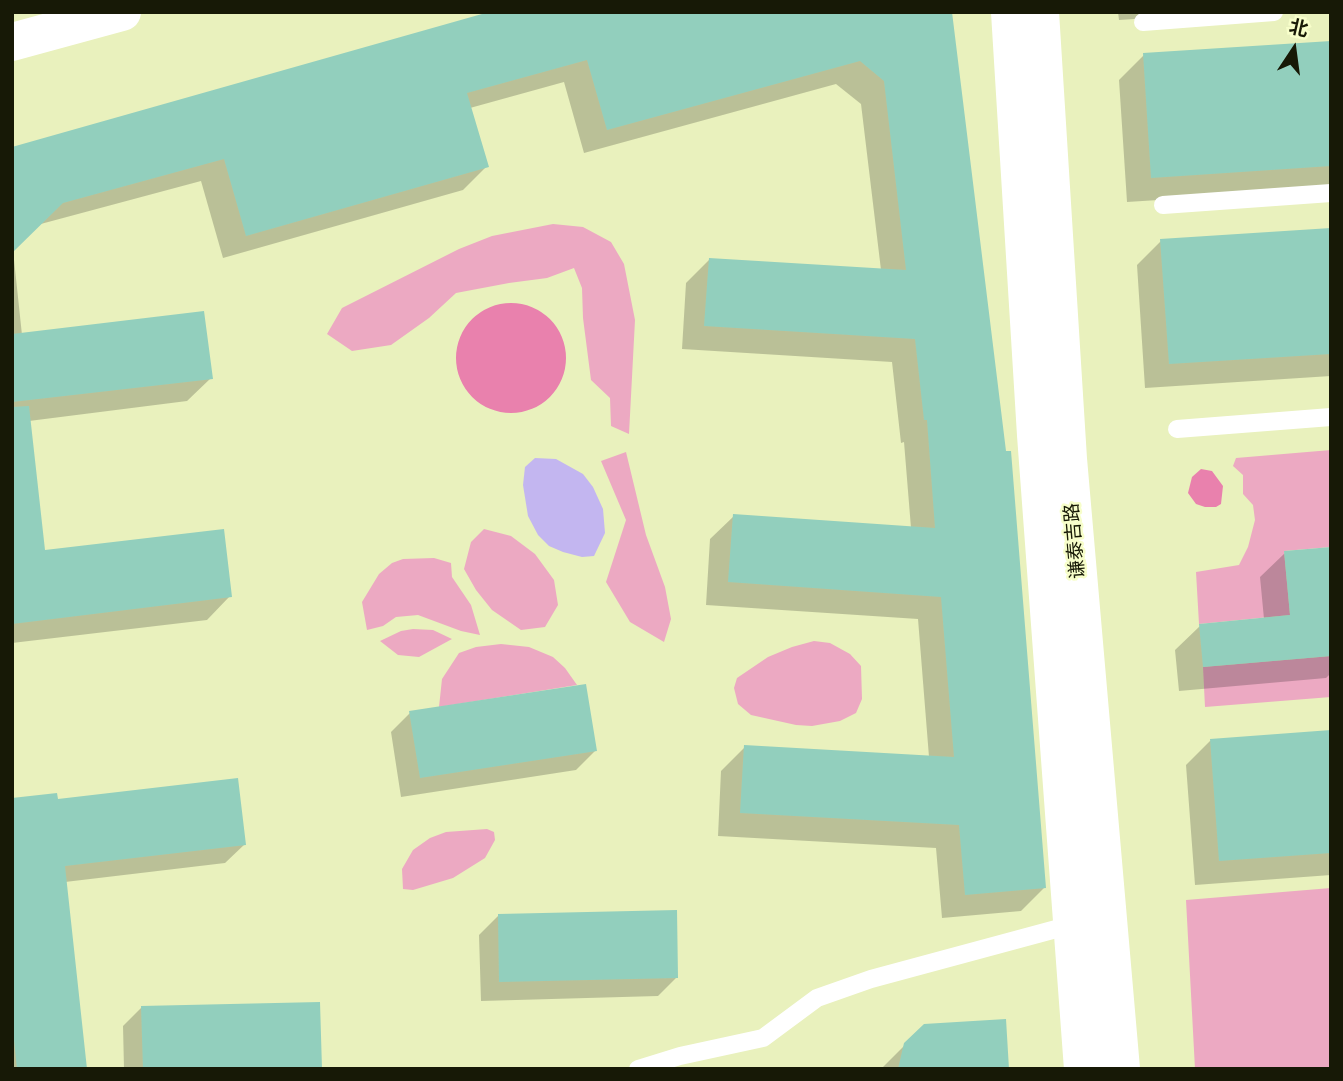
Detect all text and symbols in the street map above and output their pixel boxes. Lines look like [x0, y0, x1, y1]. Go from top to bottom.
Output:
north arrow [1259, 14, 1329, 84]
text: 北 [1287, 15, 1311, 41]
street label: 谦泰吉路 [1060, 502, 1090, 580]

